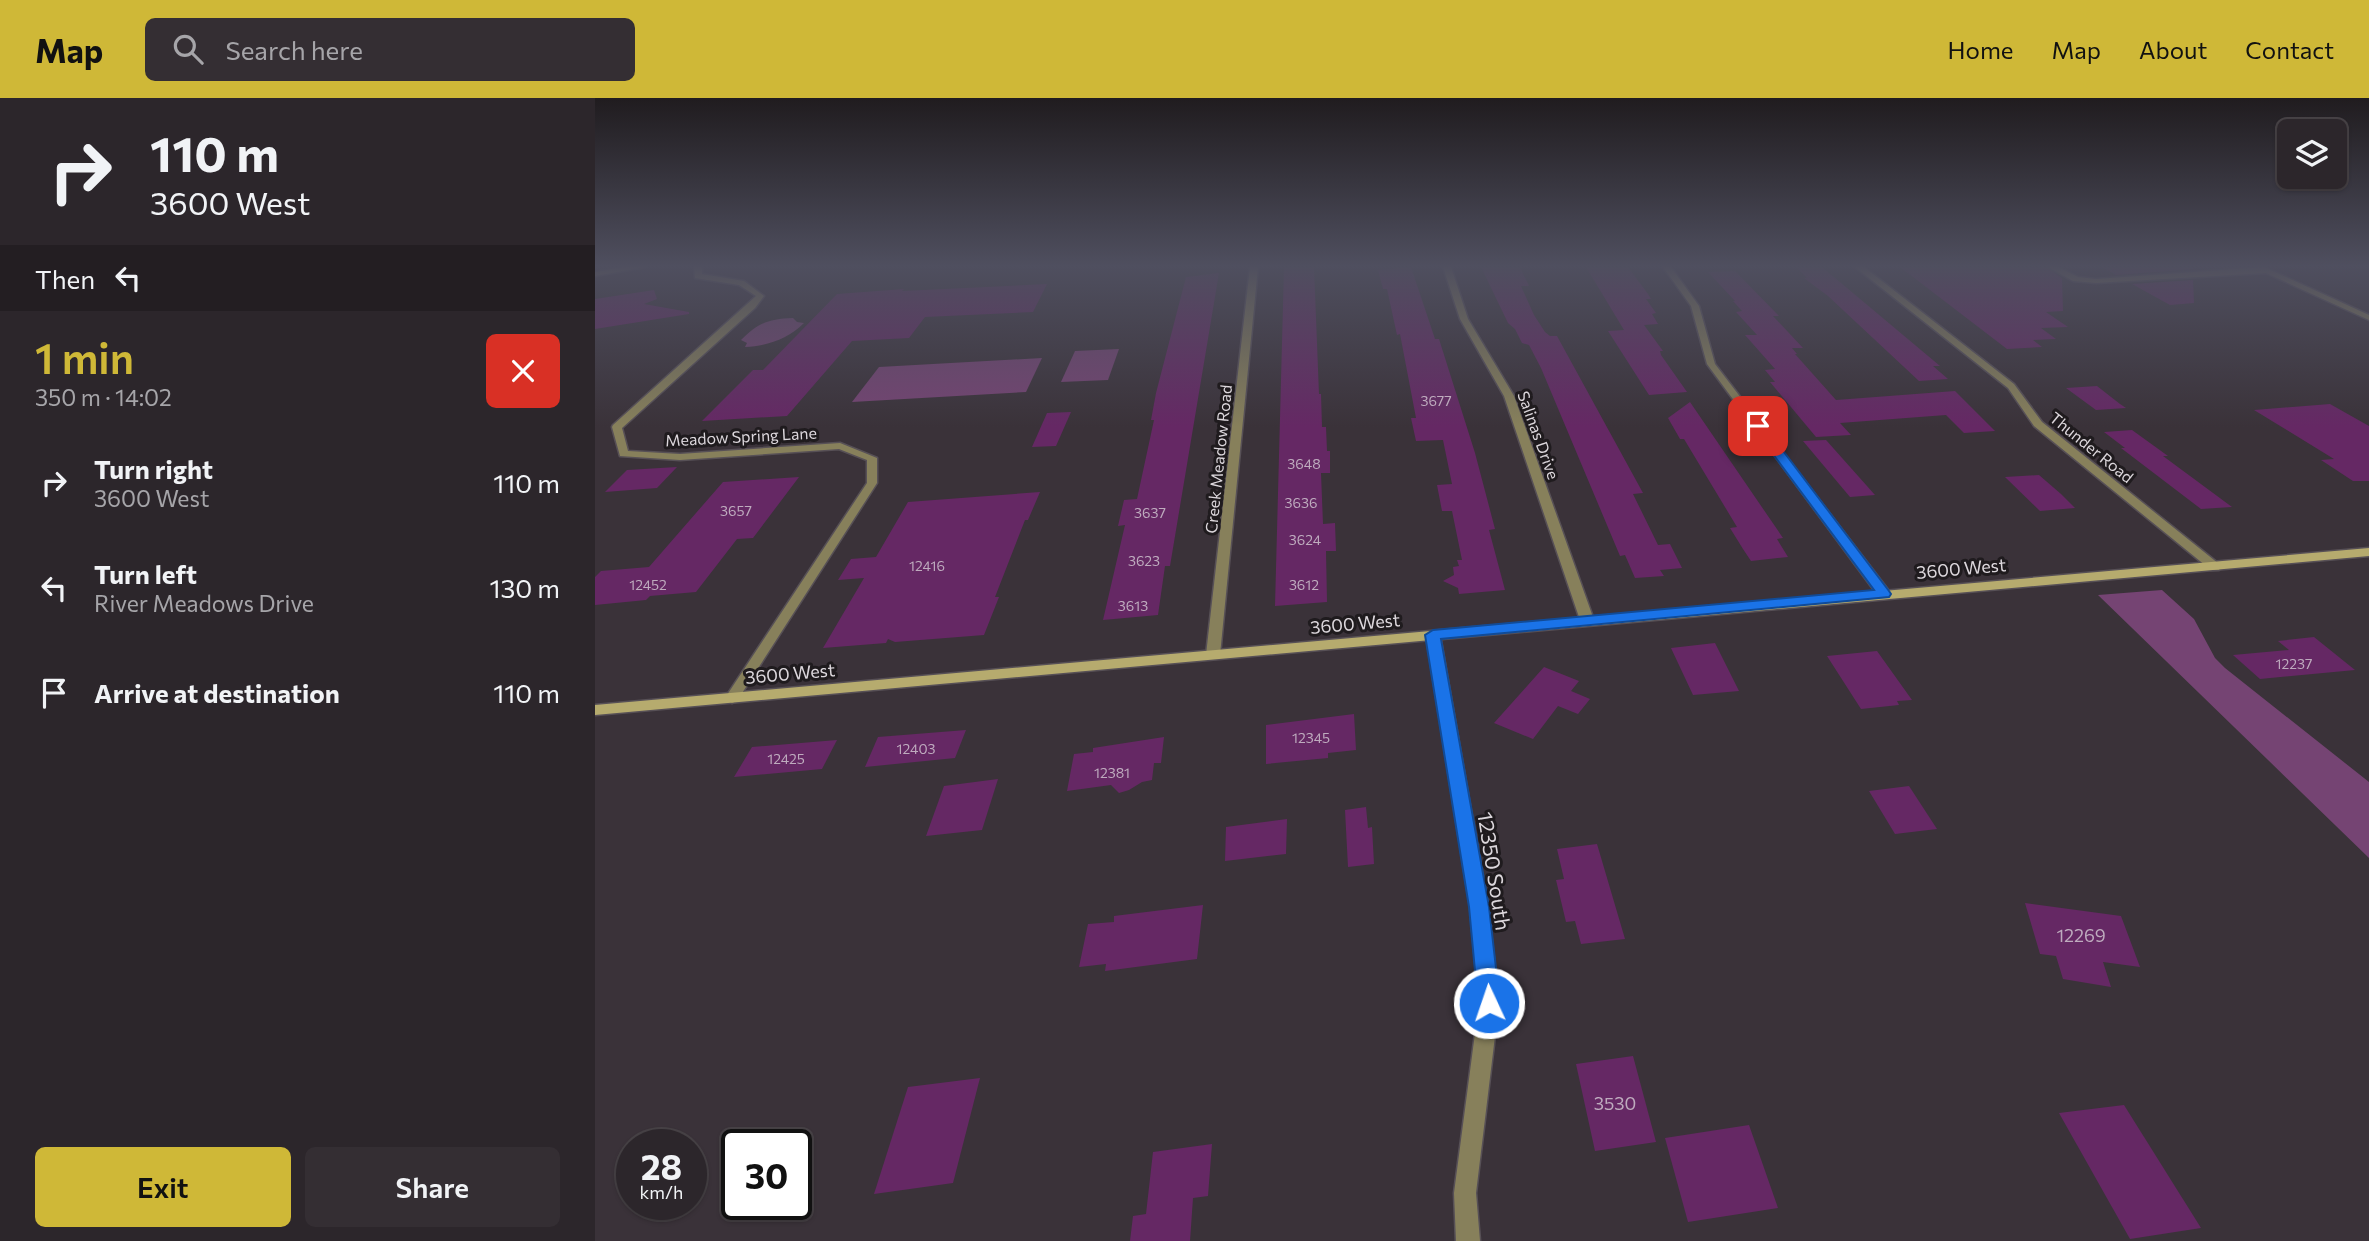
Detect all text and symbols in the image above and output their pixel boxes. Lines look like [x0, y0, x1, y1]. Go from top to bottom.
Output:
search box [145, 18, 635, 81]
text: Map [35, 29, 103, 70]
icon: search [169, 30, 207, 68]
text: Search here [225, 34, 363, 65]
text: Home [1948, 35, 2014, 64]
text: Map [2052, 35, 2101, 64]
text: About [2139, 35, 2207, 64]
text: Contact [2245, 35, 2334, 64]
map controls [2277, 119, 2347, 189]
button: layers [2277, 119, 2347, 189]
text: 110 m [150, 122, 279, 182]
icon: right [35, 126, 126, 217]
text: 3600 West [150, 182, 310, 222]
icon: left [109, 259, 147, 297]
text: Then [35, 263, 95, 294]
text: 1 min [35, 331, 134, 383]
button: close [486, 334, 560, 408]
text: 350 m · 14:02 [35, 383, 172, 411]
street label: Creek Meadow Road [1201, 384, 1235, 534]
street label: Salinas Drive [1514, 388, 1564, 482]
house number: 3677 [1420, 392, 1452, 409]
pin [1728, 396, 1788, 456]
icon: arrive [1739, 407, 1777, 445]
street label: Thunder Road [2046, 408, 2138, 486]
street label: Meadow Spring Lane [665, 423, 817, 449]
text: Turn right [94, 453, 213, 484]
house number: 3648 [1287, 455, 1321, 472]
icon: right [35, 464, 73, 502]
text: 110 m [493, 467, 560, 498]
text: 3600 West [94, 484, 209, 512]
house number: 3636 [1285, 494, 1317, 511]
house number: 3657 [720, 502, 752, 519]
house number: 3637 [1134, 504, 1166, 521]
house number: 3624 [1289, 531, 1322, 548]
house number: 3623 [1128, 552, 1160, 569]
street label: 3600 West [1915, 553, 2007, 583]
house number: 12416 [909, 557, 945, 574]
text: Turn left [94, 558, 197, 589]
icon: left [35, 569, 73, 607]
text: 130 m [489, 572, 560, 603]
house number: 12452 [629, 576, 667, 593]
house number: 3612 [1289, 576, 1319, 593]
text: River Meadows Drive [94, 589, 314, 617]
house number: 3613 [1118, 597, 1148, 614]
street label: 3600 West [1309, 608, 1401, 638]
house number: 12237 [2276, 655, 2312, 672]
street label: 3600 West [744, 658, 836, 688]
icon: arrive [35, 674, 73, 712]
text: Arrive at destination [94, 677, 340, 708]
text: 110 m [493, 677, 560, 708]
house number: 12345 [1292, 729, 1330, 746]
house number: 12403 [897, 740, 936, 757]
house number: 12425 [767, 750, 805, 767]
house number: 12381 [1094, 764, 1130, 781]
street label: 12350 South [1473, 810, 1517, 932]
house number: 12269 [2056, 924, 2106, 946]
position arrow [1452, 966, 1526, 1040]
house number: 3530 [1594, 1092, 1636, 1114]
speed limit sign: 30 [721, 1129, 812, 1220]
text: 28 [641, 1144, 682, 1187]
button: Exit [35, 1147, 291, 1227]
button: Share [305, 1147, 560, 1227]
text: km/h [640, 1181, 683, 1203]

